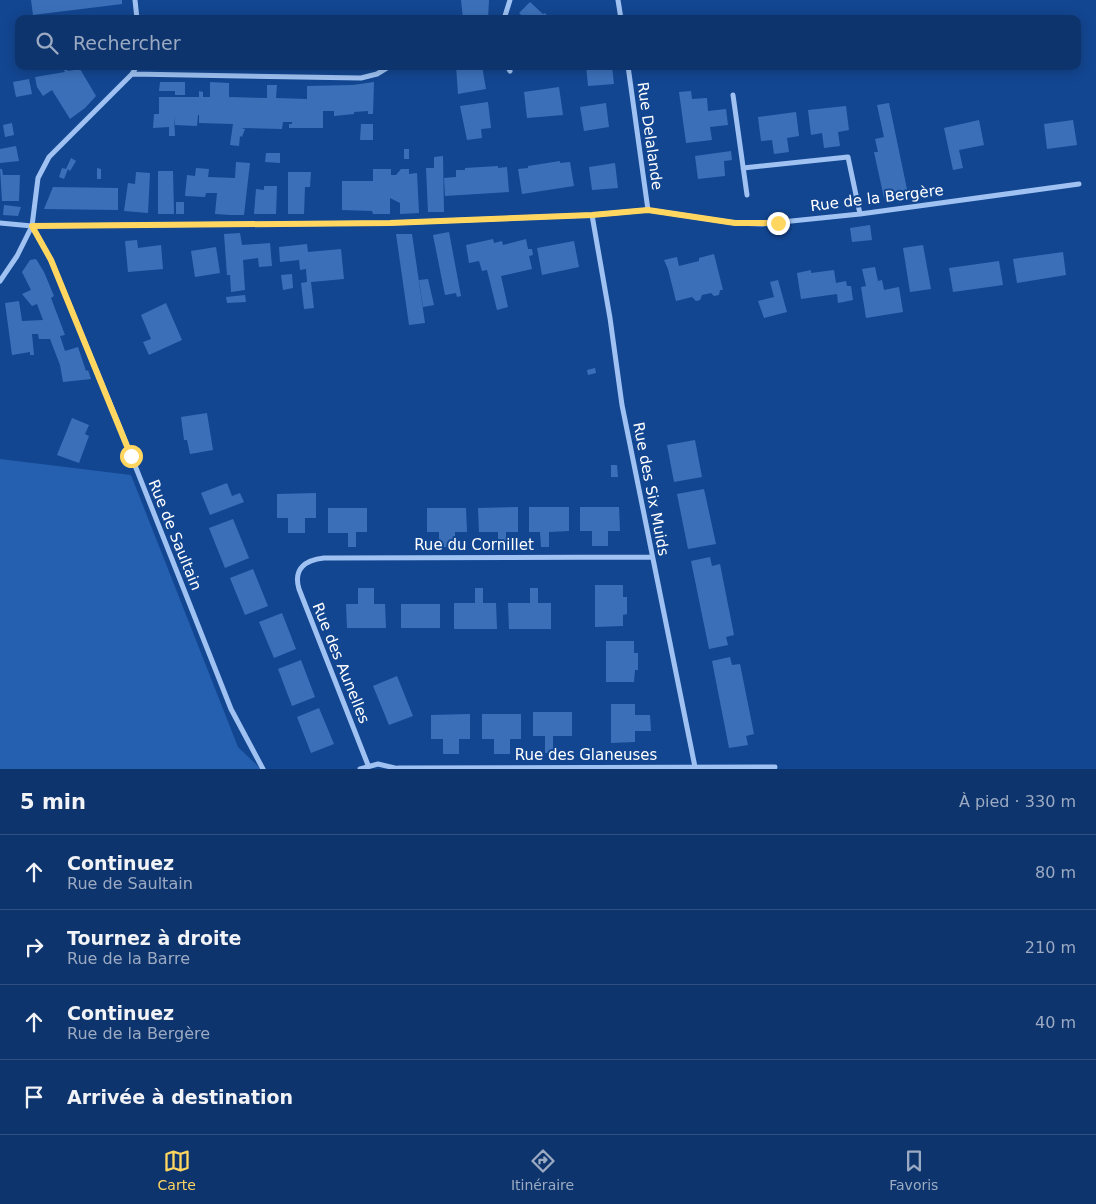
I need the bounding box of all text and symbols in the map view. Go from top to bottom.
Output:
search box [15,15,1081,70]
icon: search [33,29,61,57]
text: Rechercher [73,32,181,54]
street label: Rue Delalande [634,81,666,191]
street label: Rue de la Bergère [809,181,945,215]
route end [767,212,790,235]
street label: Rue des Six Muids [629,421,673,558]
route start [120,445,143,468]
street label: Rue de Saultain [145,477,205,593]
street label: Rue du Cornillet [414,536,534,554]
street label: Rue des Aunelles [309,600,373,726]
street label: Rue des Glaneuses [515,746,658,764]
text: 5 min [20,790,86,814]
text: À pied · 330 m [959,792,1076,811]
text: Continuez [67,852,174,874]
icon: ahead [20,858,48,886]
text: 80 m [1035,863,1076,882]
text: Rue de Saultain [67,874,193,893]
text: Tournez à droite [67,927,241,949]
icon: right [20,933,48,961]
text: 210 m [1025,938,1076,957]
text: Rue de la Barre [67,949,190,968]
text: Continuez [67,1002,174,1024]
icon: ahead [20,1008,48,1036]
text: 40 m [1035,1013,1076,1032]
text: Rue de la Bergère [67,1024,210,1043]
icon: arrive [20,1083,48,1111]
text: Arrivée à destination [67,1086,293,1108]
tab: Carte [158,1147,196,1193]
tab: Itinéraire [511,1147,574,1193]
tab: Favoris [889,1147,938,1193]

